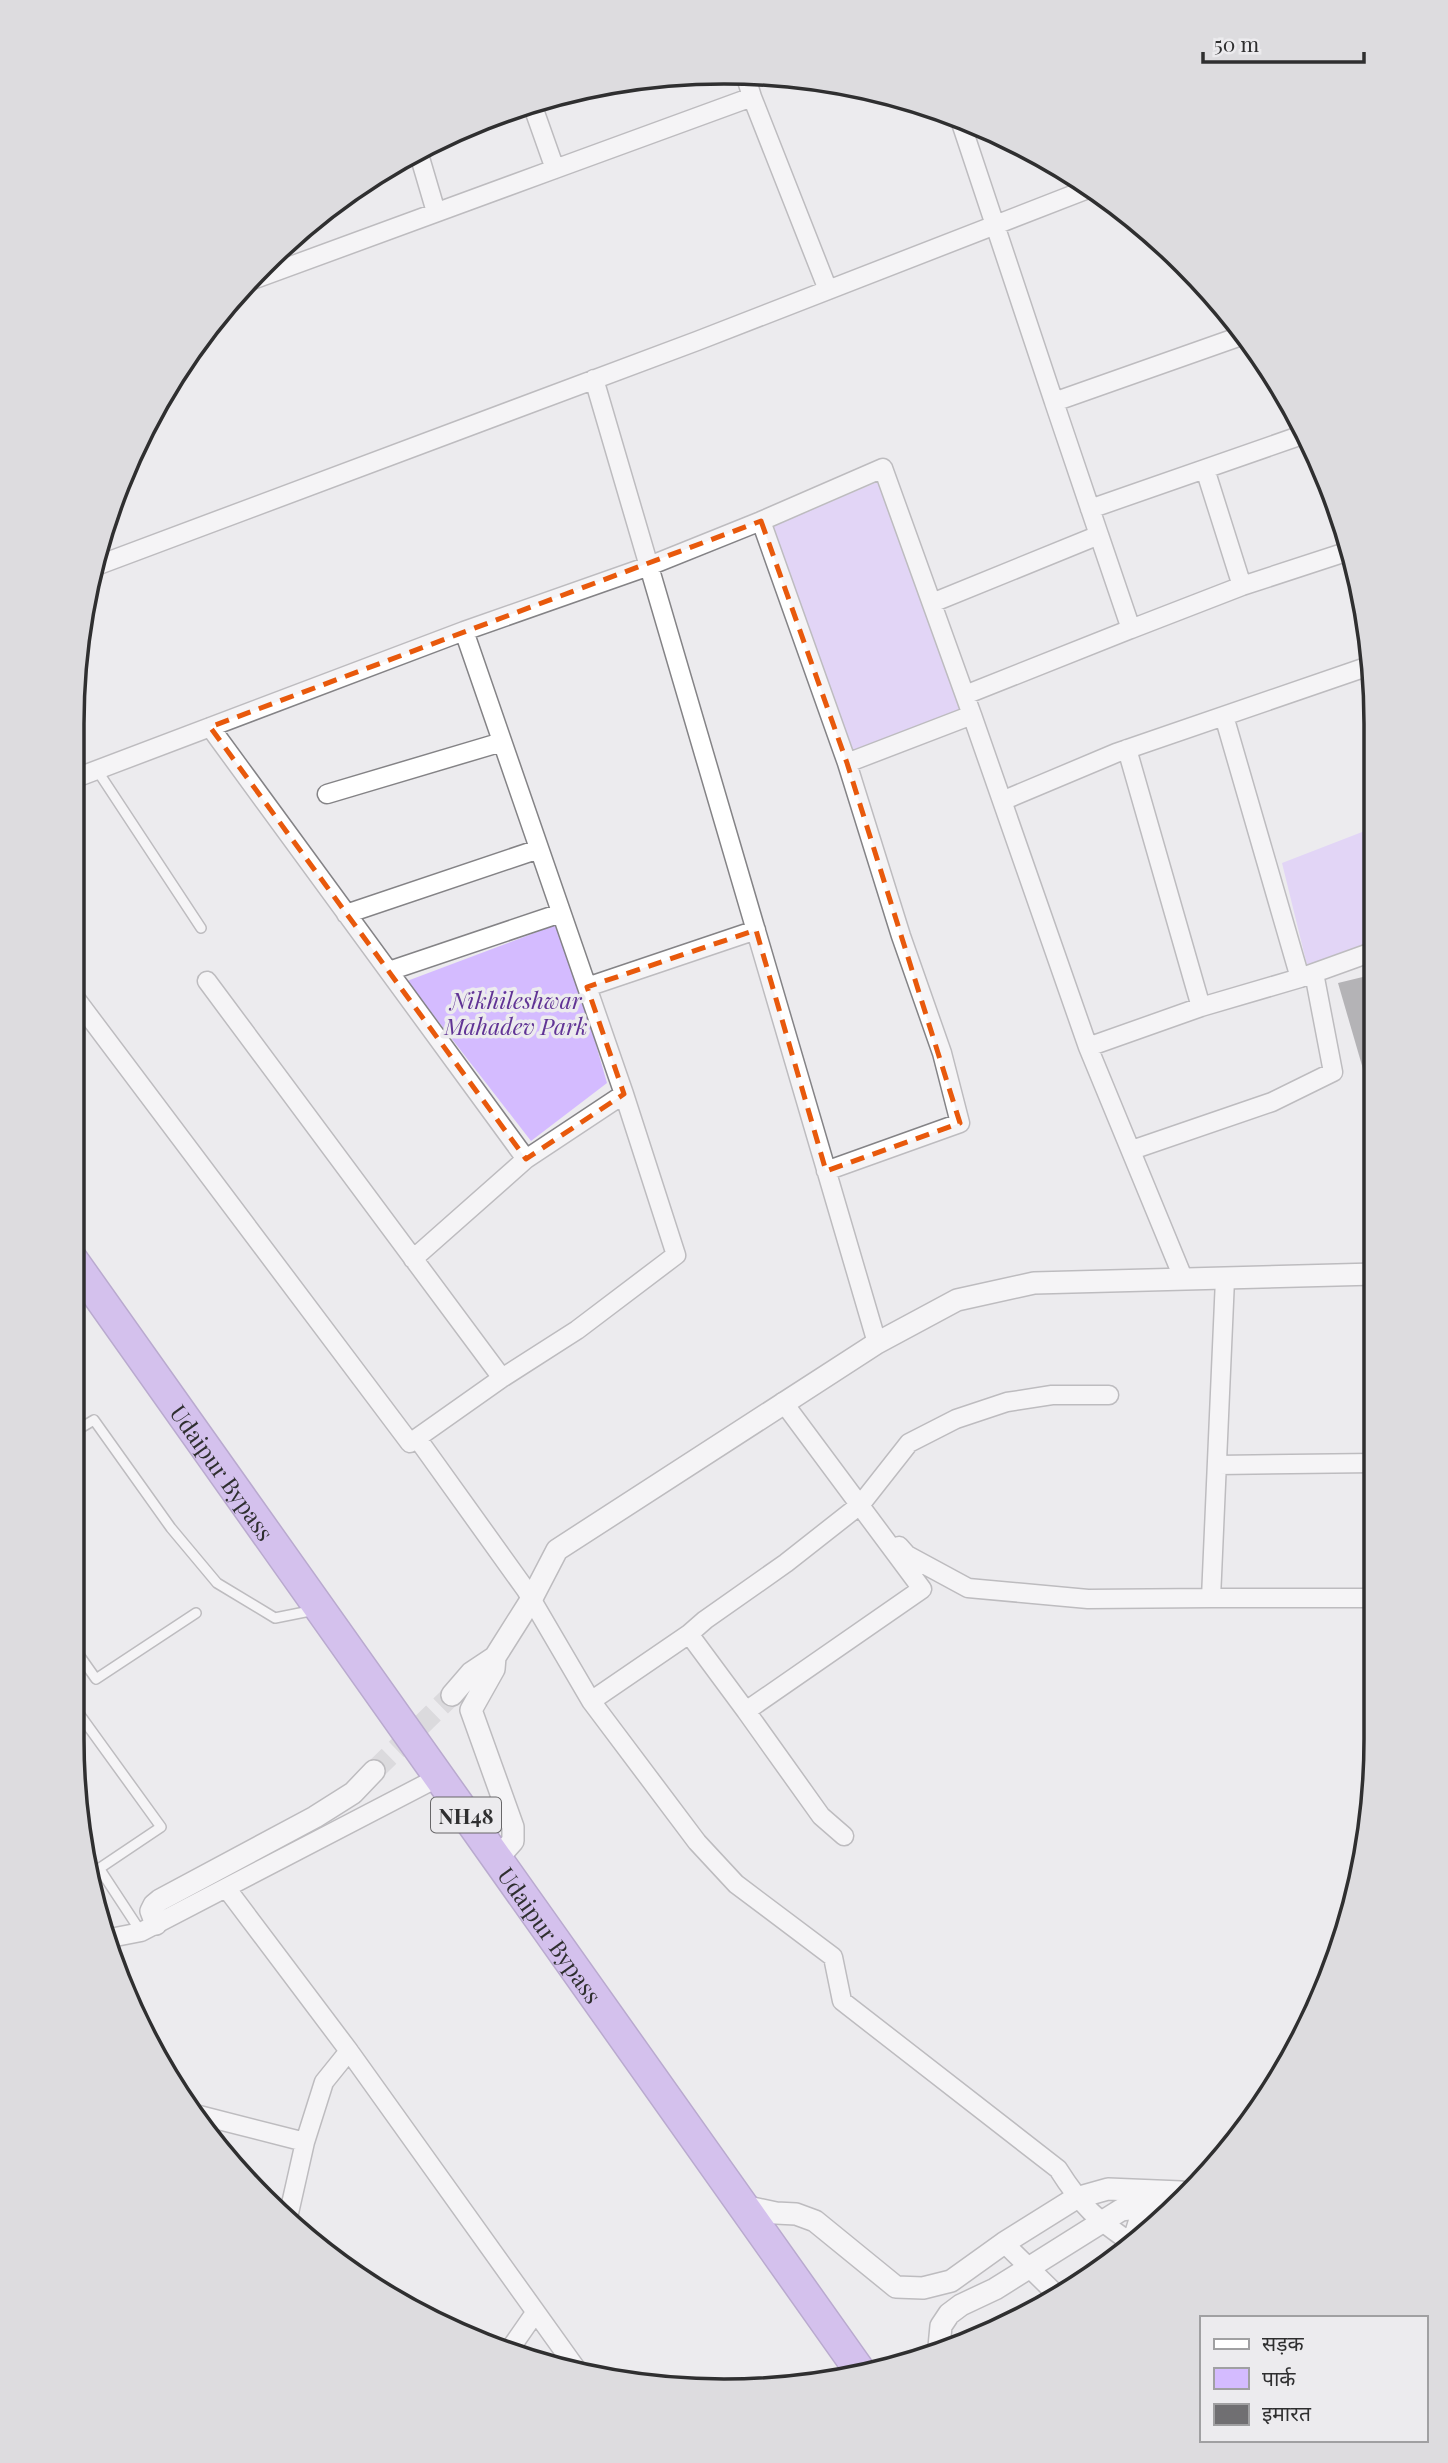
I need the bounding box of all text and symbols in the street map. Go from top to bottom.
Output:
scale bar [1203,21,1364,65]
text: 50 m [1214,29,1260,57]
park label: Nikhileshwar Mahadev Park [443,984,588,1041]
street label: Udaipur Bypass [164,1398,282,1546]
road number: NH48 [431,1798,501,1832]
street label: Udaipur Bypass [492,1860,610,2009]
legend [1200,2316,1427,2442]
text: सड़क [1262,2328,1304,2356]
text: पार्क [1262,2363,1296,2391]
text: इमारत [1262,2398,1312,2426]

